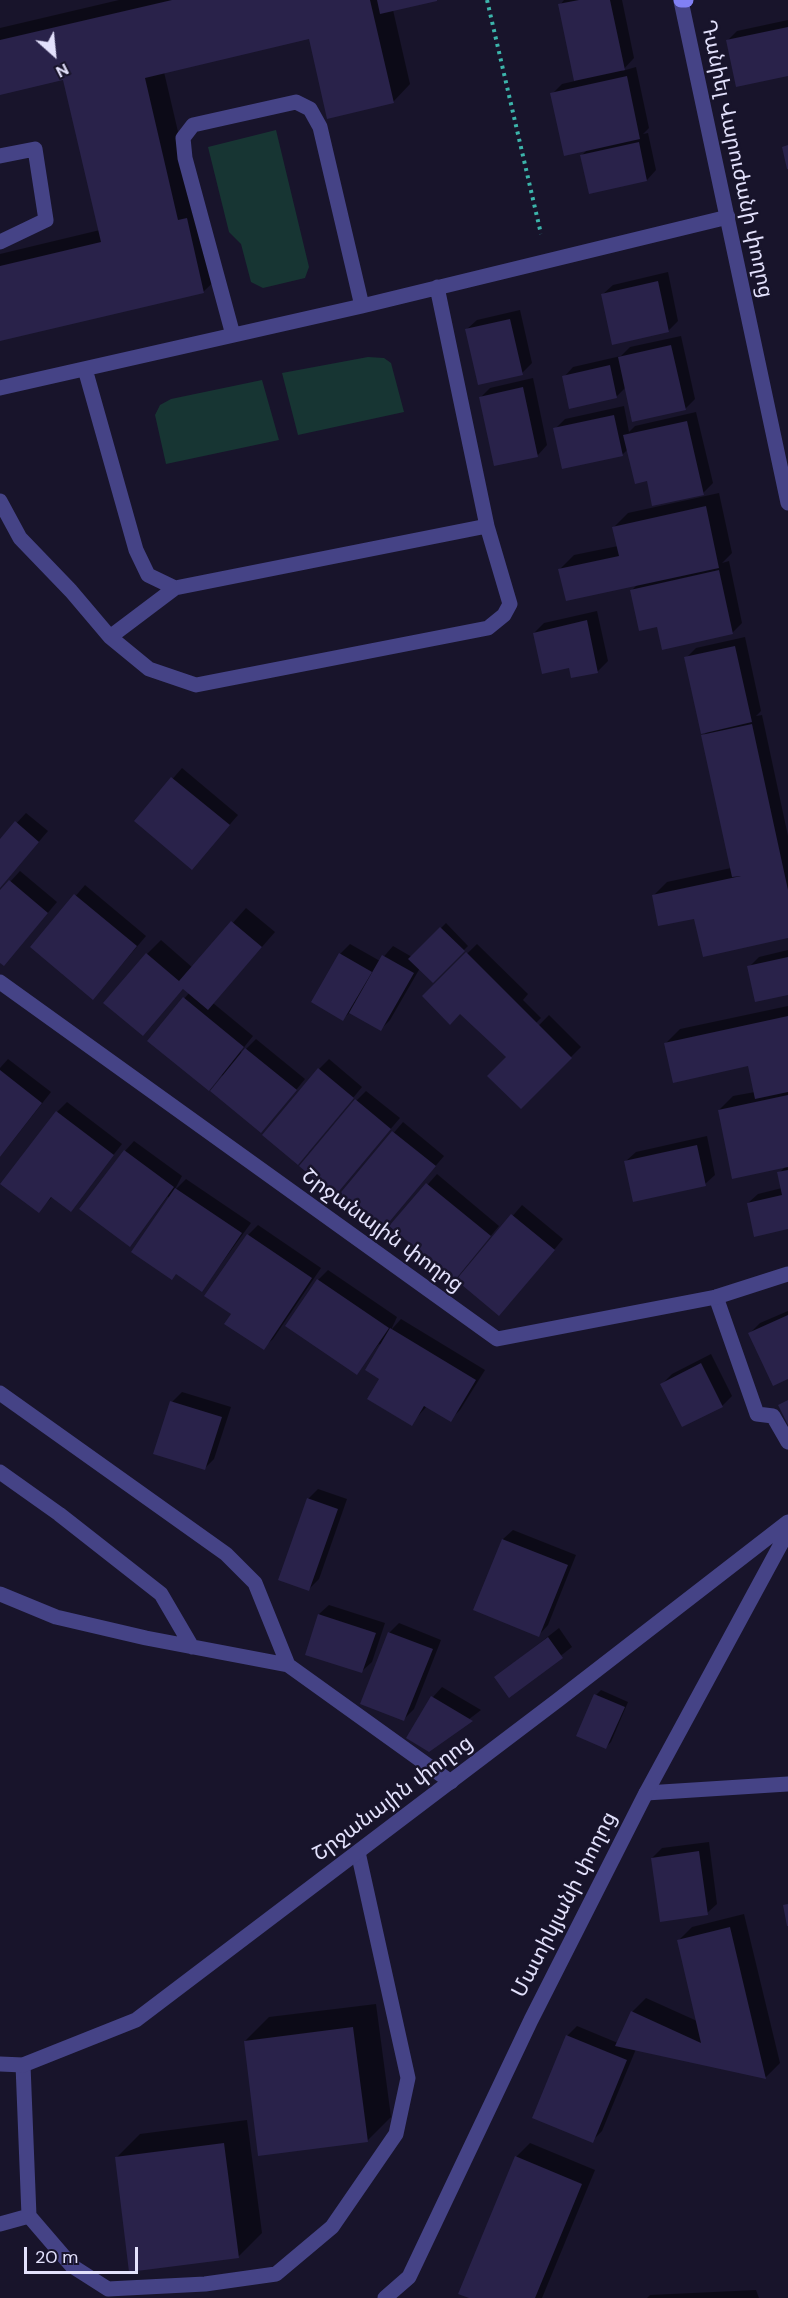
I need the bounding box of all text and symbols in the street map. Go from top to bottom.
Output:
street label: Դանիել Վարուժանի փողոց [694,18,778,300]
north arrow [24,24,84,84]
text: N [52,58,72,82]
street label: Շրջանային փողոց [296,1164,468,1298]
street label: Շրջանային փողոց [308,1731,478,1867]
street label: Մատիկյանի փողոց [507,1808,623,2002]
scale bar [27,2235,141,2273]
text: 20 m [35,2245,78,2269]

